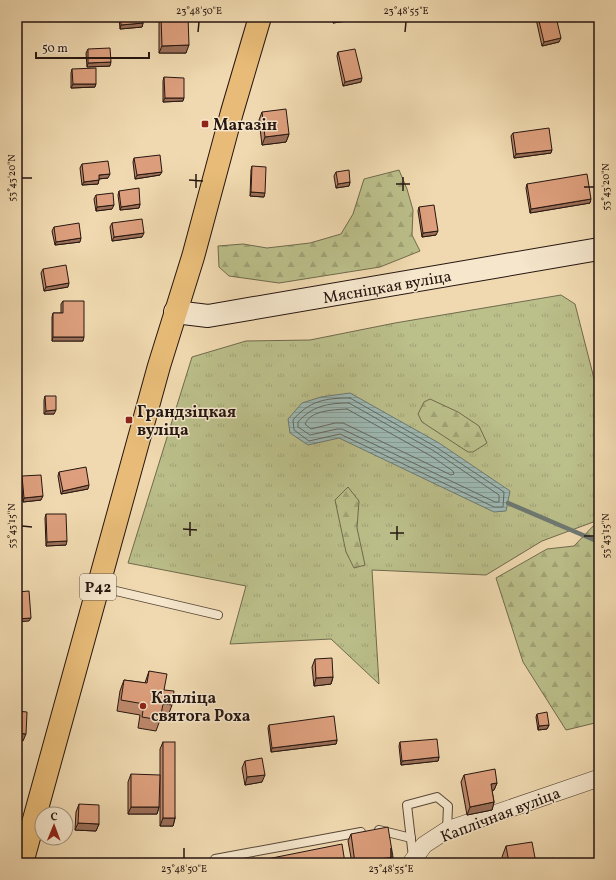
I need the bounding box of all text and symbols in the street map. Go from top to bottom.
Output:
text: 23°48'50"E [176,4,222,18]
text: 23°48'55"E [383,4,429,18]
scale bar [36,34,149,60]
text: 50 m [42,41,68,57]
place label: Магазін [213,115,277,137]
marker: Магазін [200,119,210,129]
text: 53°43'20"N [5,154,19,202]
text: 53°43'20"N [599,163,613,211]
street label: Мясніцкая вуліца [321,266,453,310]
place label: Грандзіцкая вуліца [137,402,236,442]
marker: Грандзіцкая вуліца [124,415,134,425]
text: 53°43'15"N [5,503,19,549]
text: 53°43'15"N [599,513,613,559]
road number: Р42 [80,574,116,600]
place label: Капліца святога Роха [151,688,251,728]
marker: Капліца святога Роха [138,701,148,711]
street label: Каплічная вуліца [438,783,564,849]
north arrow [34,806,74,846]
text: С [50,810,58,825]
text: 23°48'50"E [161,862,207,876]
text: 23°48'55"E [368,862,414,876]

